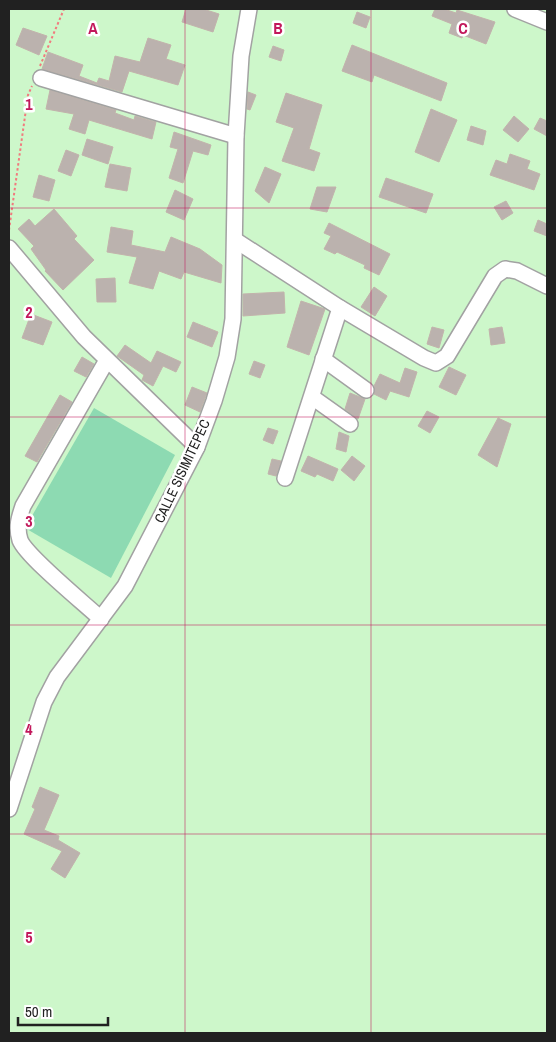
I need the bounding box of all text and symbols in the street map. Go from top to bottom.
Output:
text: A [88,17,98,39]
text: B [273,17,283,39]
text: C [458,17,468,39]
text: 1 [25,93,33,115]
text: 2 [25,301,33,323]
street label: CALLE SISIMITEPEC [150,416,214,526]
text: 3 [25,510,33,532]
text: 4 [25,718,33,740]
text: 5 [25,926,33,948]
scale bar [18,994,108,1026]
text: 50 m [25,1001,52,1022]

